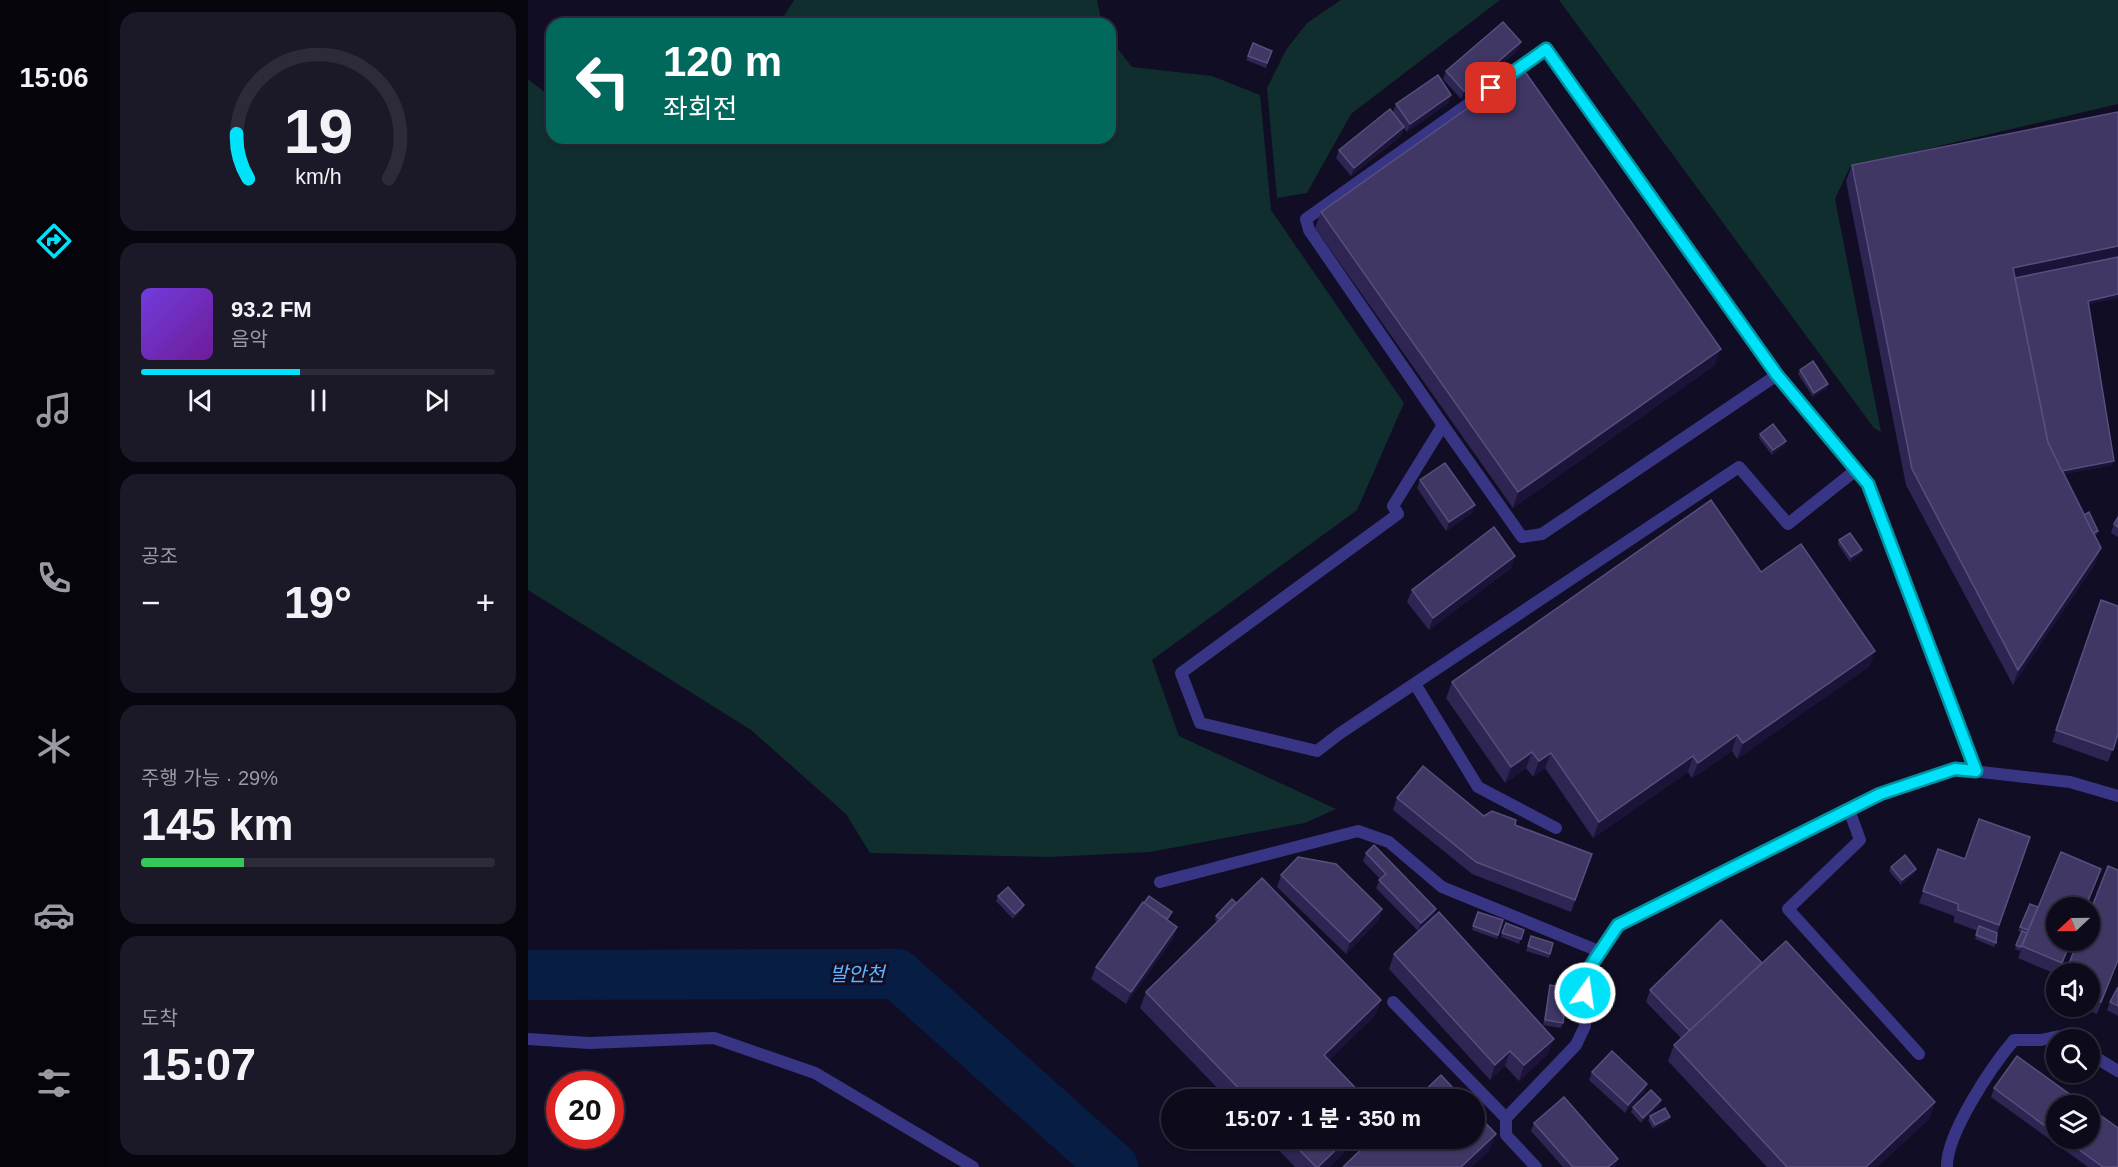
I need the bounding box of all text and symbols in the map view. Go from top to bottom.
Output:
text: 120 m [663,38,782,85]
icon: left [564,42,642,120]
pin [1465,62,1516,113]
text: 15:06 [19,63,89,93]
icon: arrive [1474,71,1507,104]
text: 좌회전 [663,94,738,124]
text: 19 [283,97,353,166]
text: km/h [295,165,341,189]
icon: directions [33,220,75,262]
text: 93.2 FM [231,297,312,322]
text: 음악 [231,328,268,350]
icon: previous [184,384,217,417]
icon: pause [302,384,335,417]
icon: next [420,384,453,417]
icon: music [33,389,75,431]
text: 공조 [141,545,178,567]
icon: phone [33,557,75,599]
text: 19° [284,577,352,628]
text: − [141,584,160,621]
text: + [476,584,495,621]
icon: climate [33,725,75,767]
text: 주행 가능 · 29% [141,767,278,789]
text: 145 km [141,799,294,850]
icon: car [33,894,75,936]
north arrow [2046,897,2100,951]
map controls [2046,897,2100,1149]
position arrow [1553,961,1617,1025]
water label: 발안천 [829,963,887,985]
button: sound [2046,963,2100,1017]
text: 도착 [141,1007,178,1029]
button: search [2046,1029,2100,1083]
text: 15:07 [141,1039,256,1090]
icon: filters [33,1062,75,1104]
speed limit sign: 20 [546,1071,624,1149]
button: layers [2046,1095,2100,1149]
text: 15:07 · 1 분 · 350 m [1225,1106,1421,1131]

